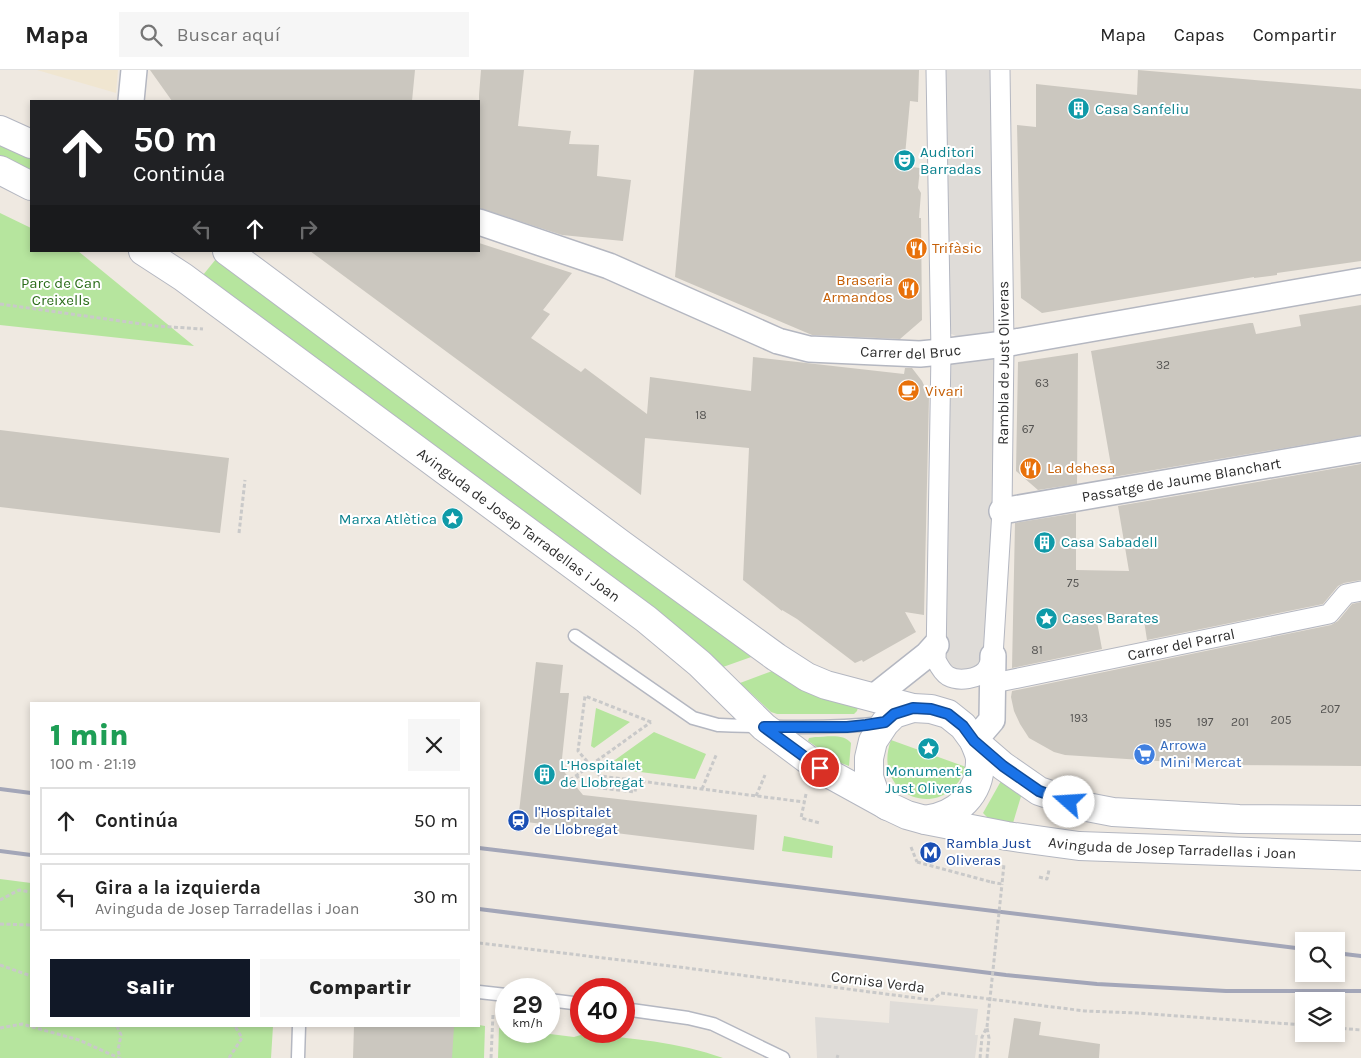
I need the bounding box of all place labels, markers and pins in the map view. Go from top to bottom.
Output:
building icon: Casa Sanfeliu [1067,97,1091,121]
place label: Casa Sanfeliu [1095,100,1189,118]
place label: Auditori Barradas [920,143,982,178]
theatre icon: Auditori Barradas [892,149,916,173]
restaurant icon: Trifàsic [904,236,928,260]
place label: Trifàsic [932,239,982,257]
place label: Braseria Armandos [823,271,893,306]
restaurant icon: Braseria Armandos [897,277,921,301]
cafe icon: Vivari [897,379,921,403]
place label: Vivari [925,382,964,400]
restaurant icon: La dehesa [1019,456,1043,480]
place label: La dehesa [1047,459,1115,477]
place icon: Marxa Atlètica [441,507,465,531]
place label: Marxa Atlètica [339,510,437,528]
building icon: Casa Sabadell [1033,530,1057,554]
place label: Casa Sabadell [1061,533,1158,551]
place icon: Cases Barates [1034,606,1058,630]
place label: Cases Barates [1062,609,1159,627]
place icon: Monument a Just Oliveras [917,736,941,760]
place label: Arrowa Mini Mercat [1160,736,1242,771]
supermarket icon: Arrowa Mini Mercat [1132,742,1156,766]
pin [799,747,841,789]
place label: L’Hospitalet de Llobregat [560,756,644,791]
building icon: L’Hospitalet de Llobregat [532,762,556,786]
place label: Monument a Just Oliveras [885,762,973,797]
place label: l'Hospitalet de Llobregat [534,803,618,838]
station icon: l'Hospitalet de Llobregat [506,809,530,833]
place label: Rambla Just Oliveras [946,834,1031,869]
metro station icon: Rambla Just Oliveras [918,840,942,864]

